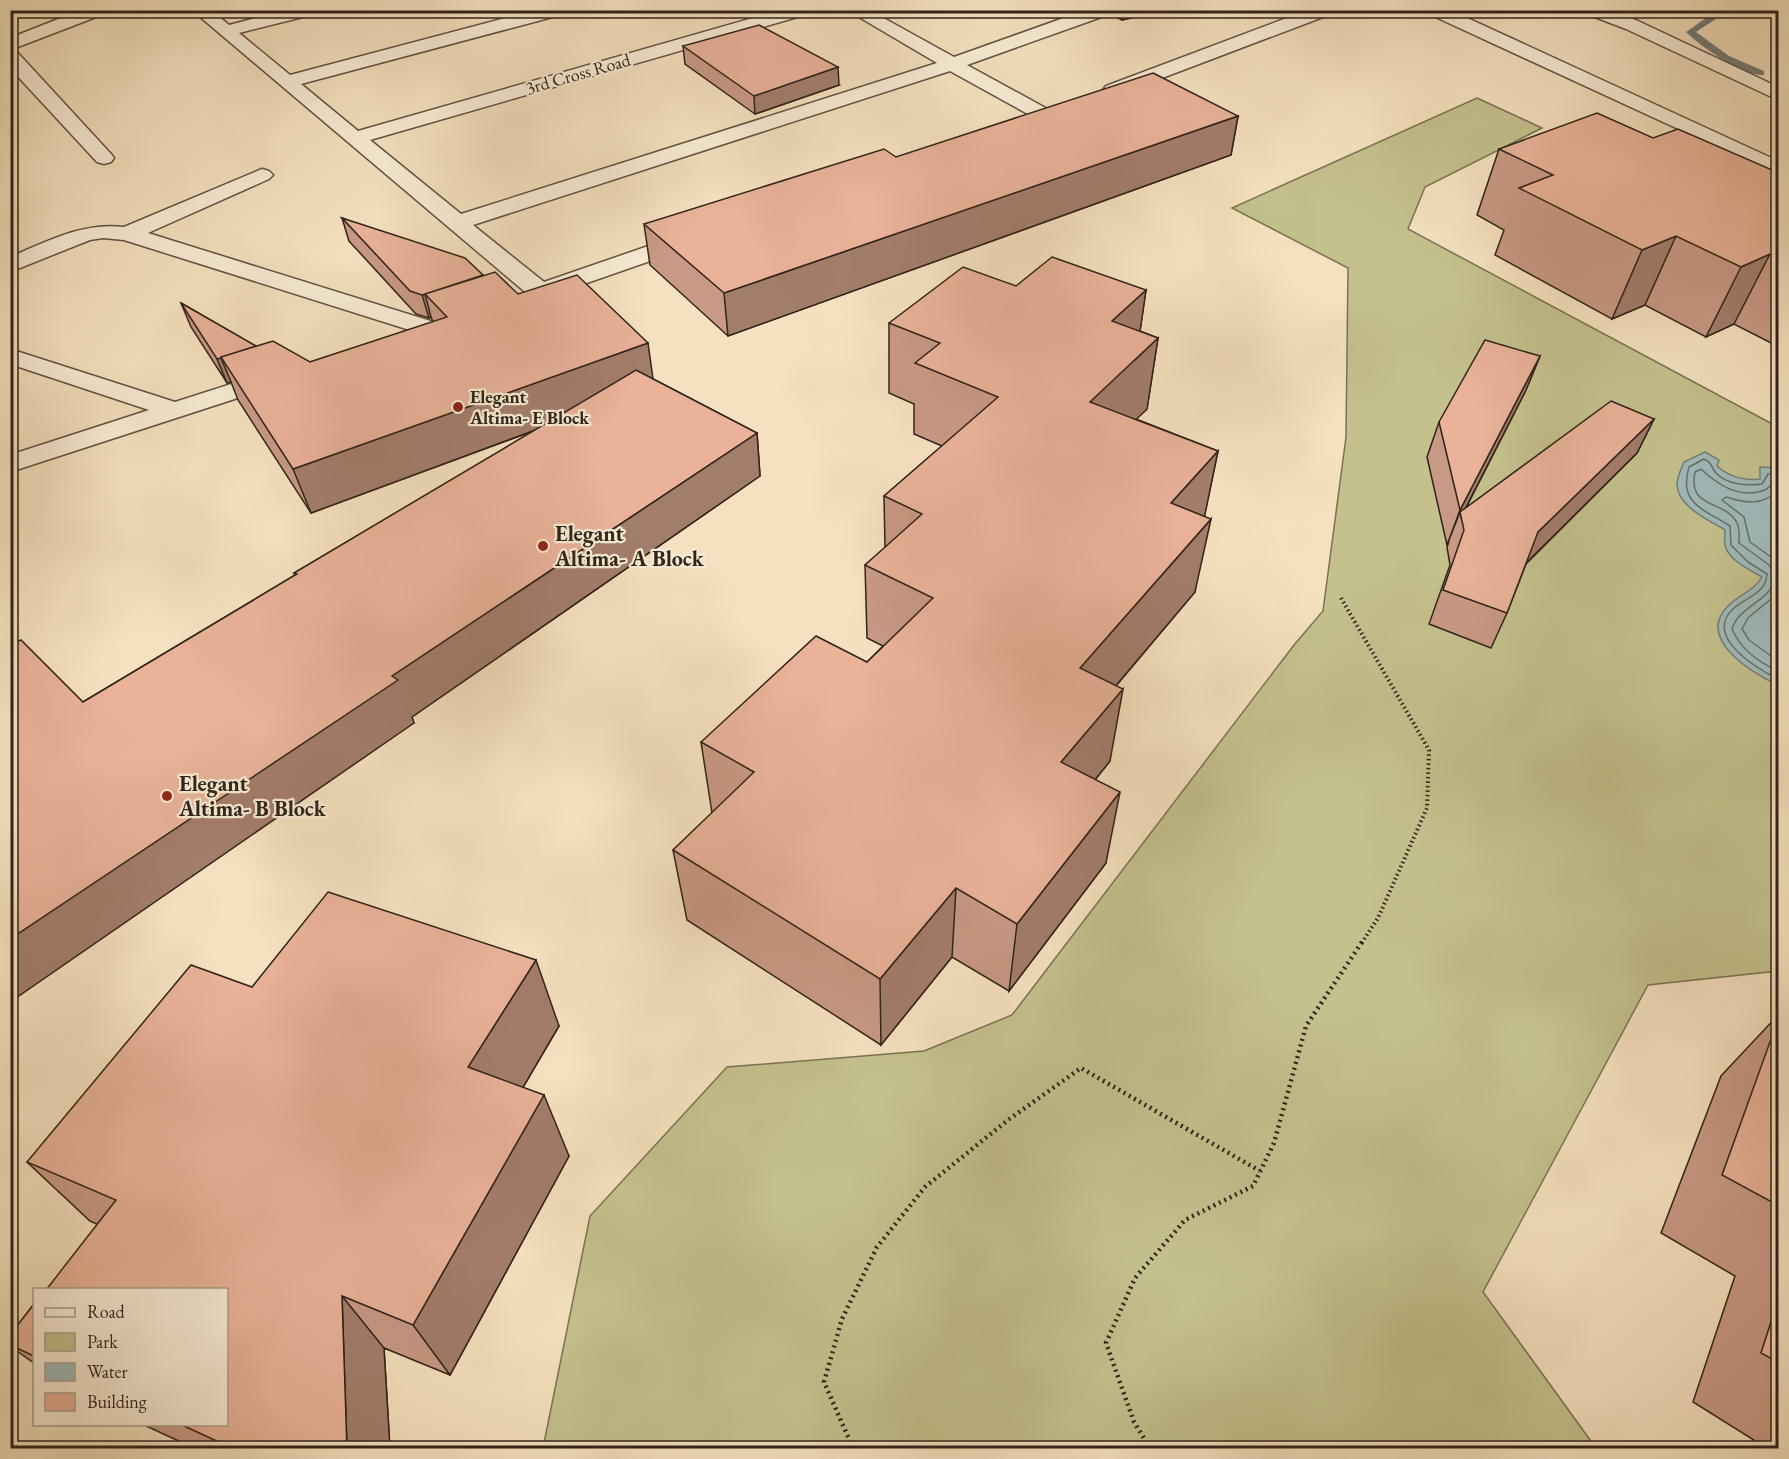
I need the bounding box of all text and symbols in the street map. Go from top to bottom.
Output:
street label: 3rd Cross Road [523,47,634,99]
place label: Elegant Altima- E Block [469,385,590,429]
marker: Elegant Altima- E Block [451,400,465,414]
place label: Elegant Altima- A Block [554,519,705,573]
marker: Elegant Altima- A Block [536,539,550,553]
place label: Elegant Altima- B Block [178,769,327,823]
marker: Elegant Altima- B Block [160,789,174,803]
legend [33,1288,228,1426]
text: Road [87,1300,126,1323]
text: Park [87,1330,118,1353]
text: Water [87,1360,128,1383]
text: Building [87,1390,147,1413]

